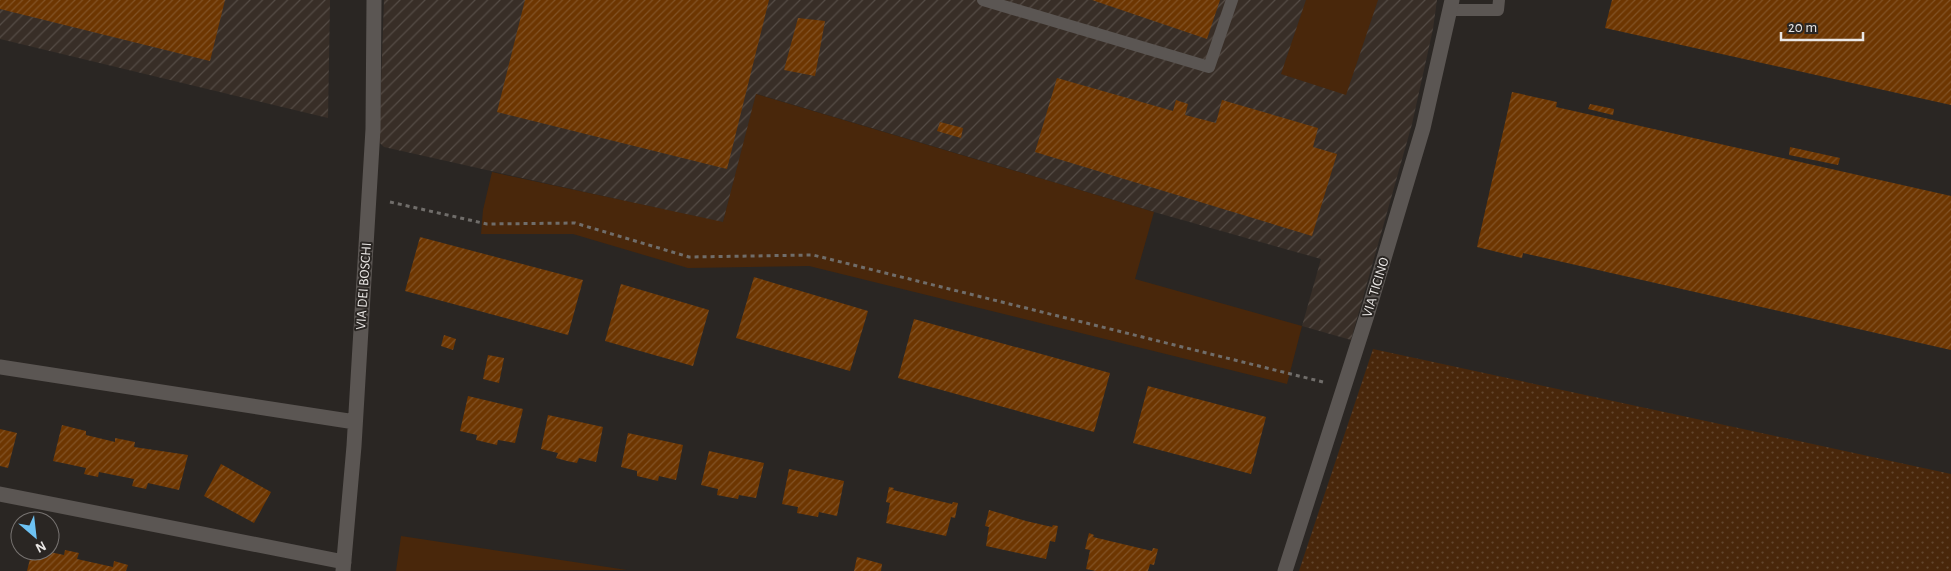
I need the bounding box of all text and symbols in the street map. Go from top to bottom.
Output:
scale bar [1781,10,1864,42]
text: 20 m [1788,20,1817,35]
street label: VIA DEI BOSCHI [354,242,374,330]
street label: VIA TICINO [1360,256,1392,319]
north arrow [10,511,60,561]
text: N [33,538,48,555]

